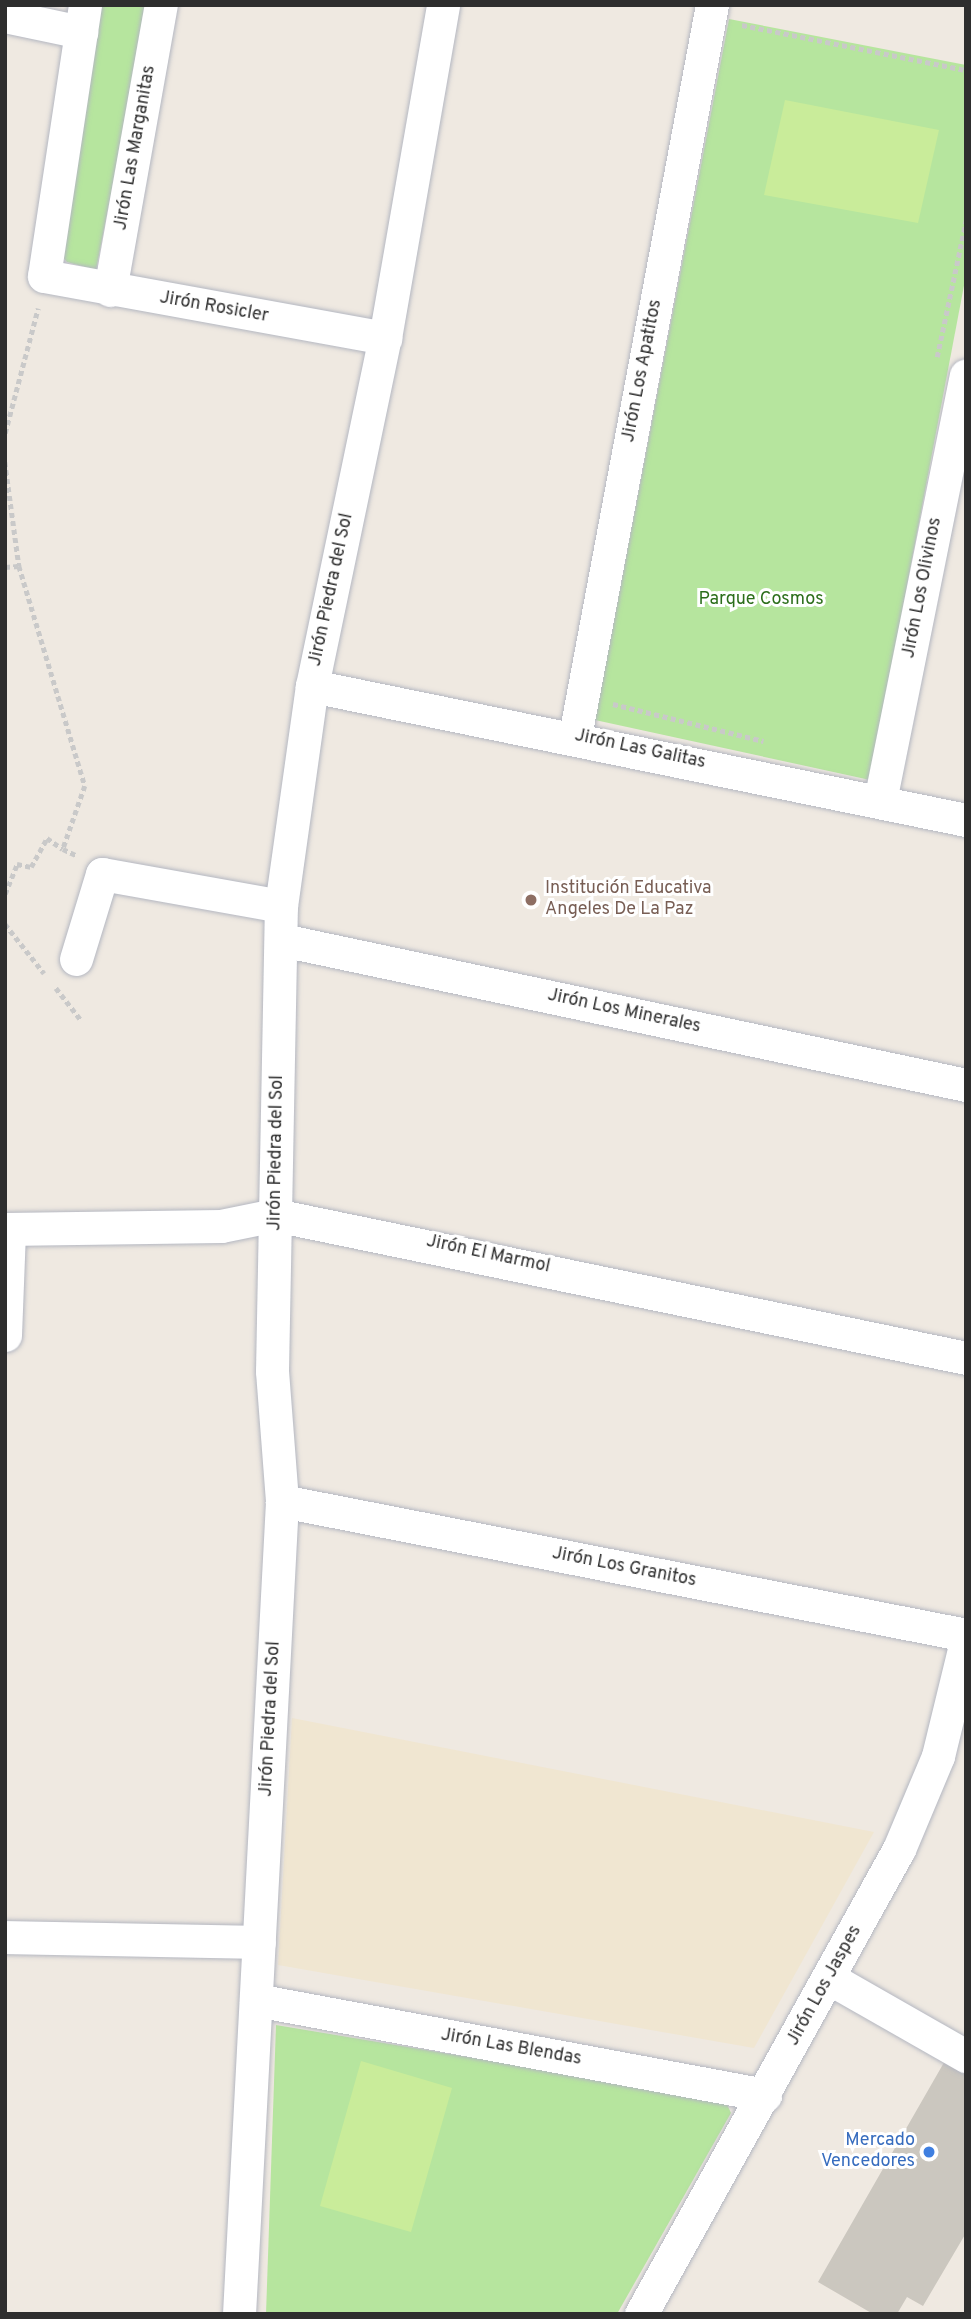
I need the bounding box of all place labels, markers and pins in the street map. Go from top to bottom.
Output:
place label: Institución Educativa Angeles De La Paz [545,879,712,922]
marker: Institución Educativa Angeles De La Paz [523,892,539,908]
place label: Mercado Vencedores [821,2131,915,2174]
marker: Mercado Vencedores [921,2144,937,2160]

